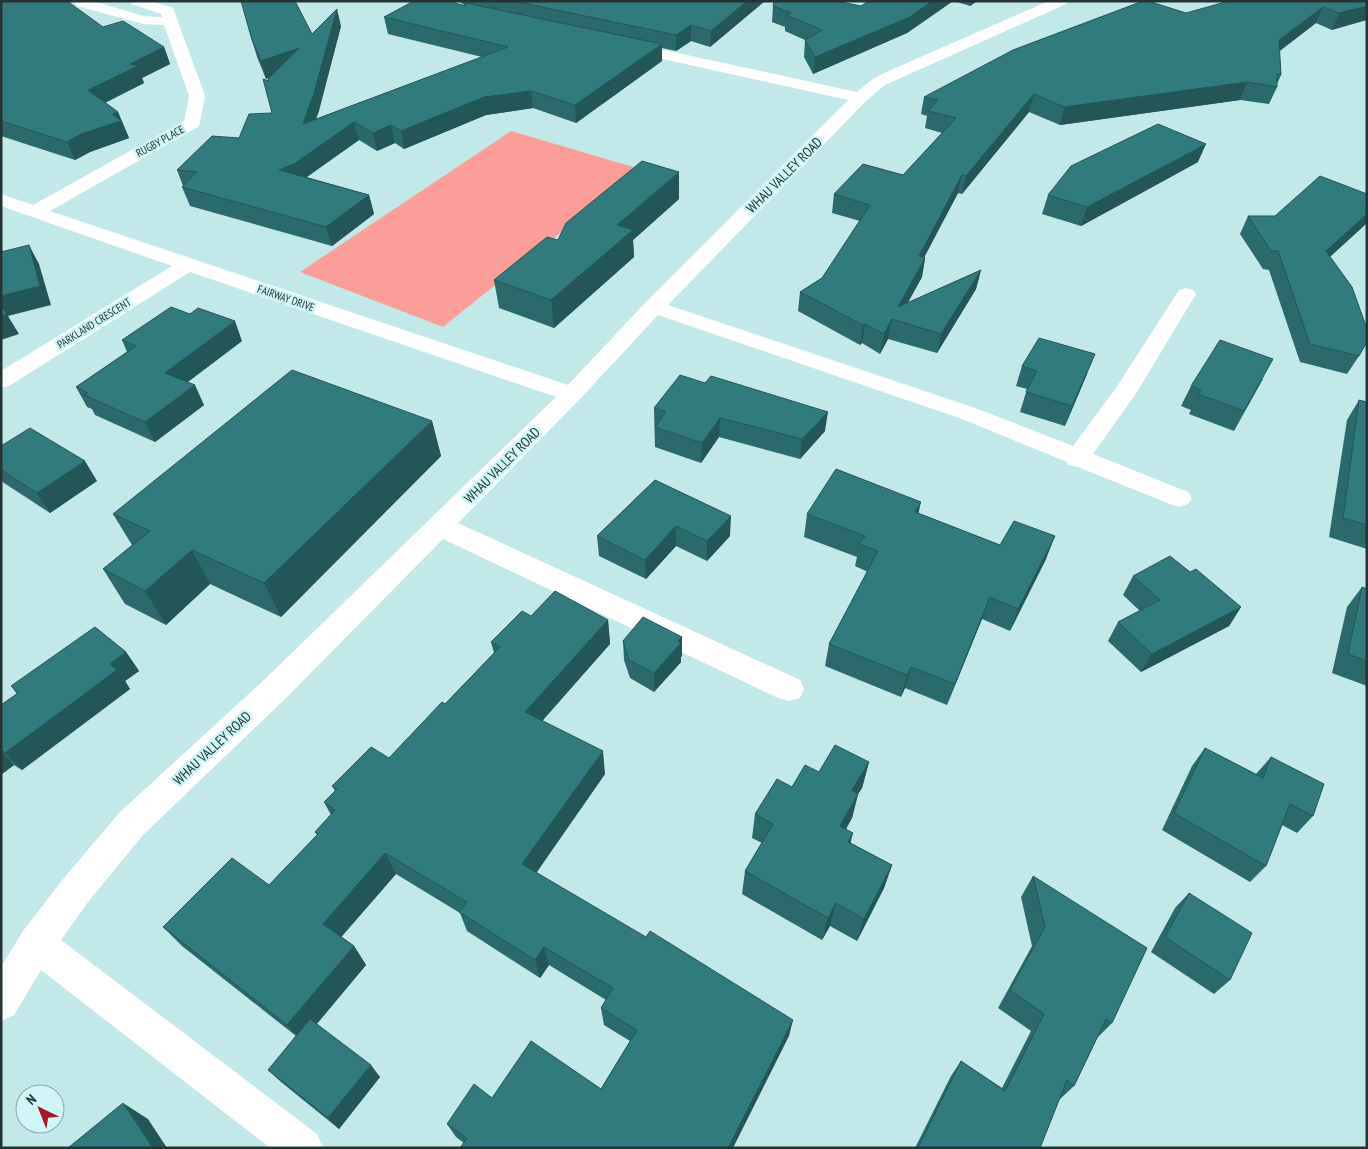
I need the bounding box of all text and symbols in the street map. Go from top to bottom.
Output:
street label: RUGBY PLACE [133,122,187,160]
street label: WHAU VALLEY ROAD [742,133,826,217]
street label: FAIRWAY DRIVE [256,282,317,314]
street label: PARKLAND CRESCENT [54,295,134,351]
street label: WHAU VALLEY ROAD [460,423,544,507]
street label: WHAU VALLEY ROAD [169,707,255,789]
north arrow [15,1084,65,1134]
text: N [22,1090,40,1109]

